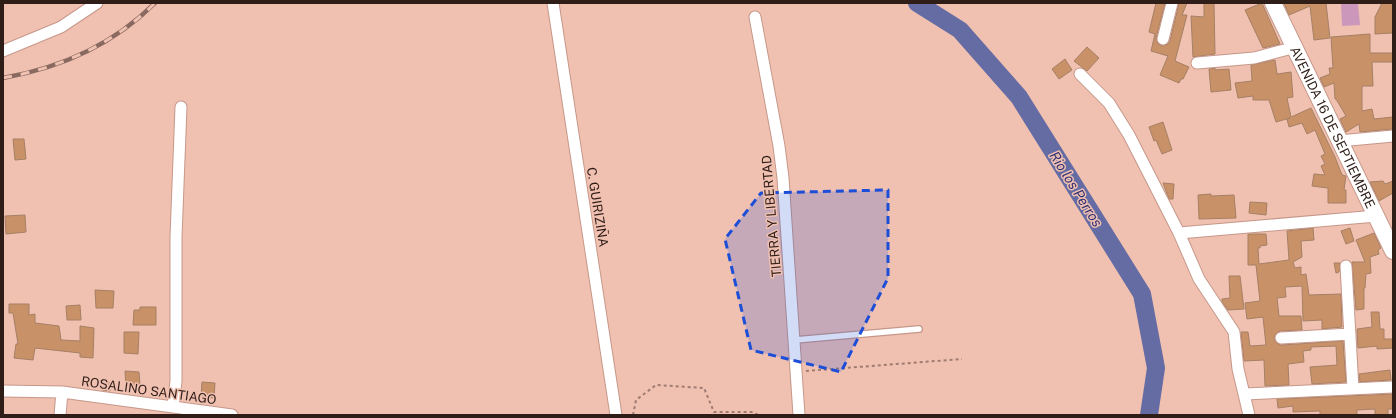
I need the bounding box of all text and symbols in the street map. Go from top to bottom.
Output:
street label: AVENIDA 16 DE SEPTIEMBRE [1287,44,1378,211]
water label: Rio los Perros [1046,148,1106,230]
street label: TIERRA Y LIBERTAD [759,154,784,277]
street label: C. GUIRIZIÑA [584,166,611,248]
street label: ROSALINO SANTIAGO [80,374,217,407]

